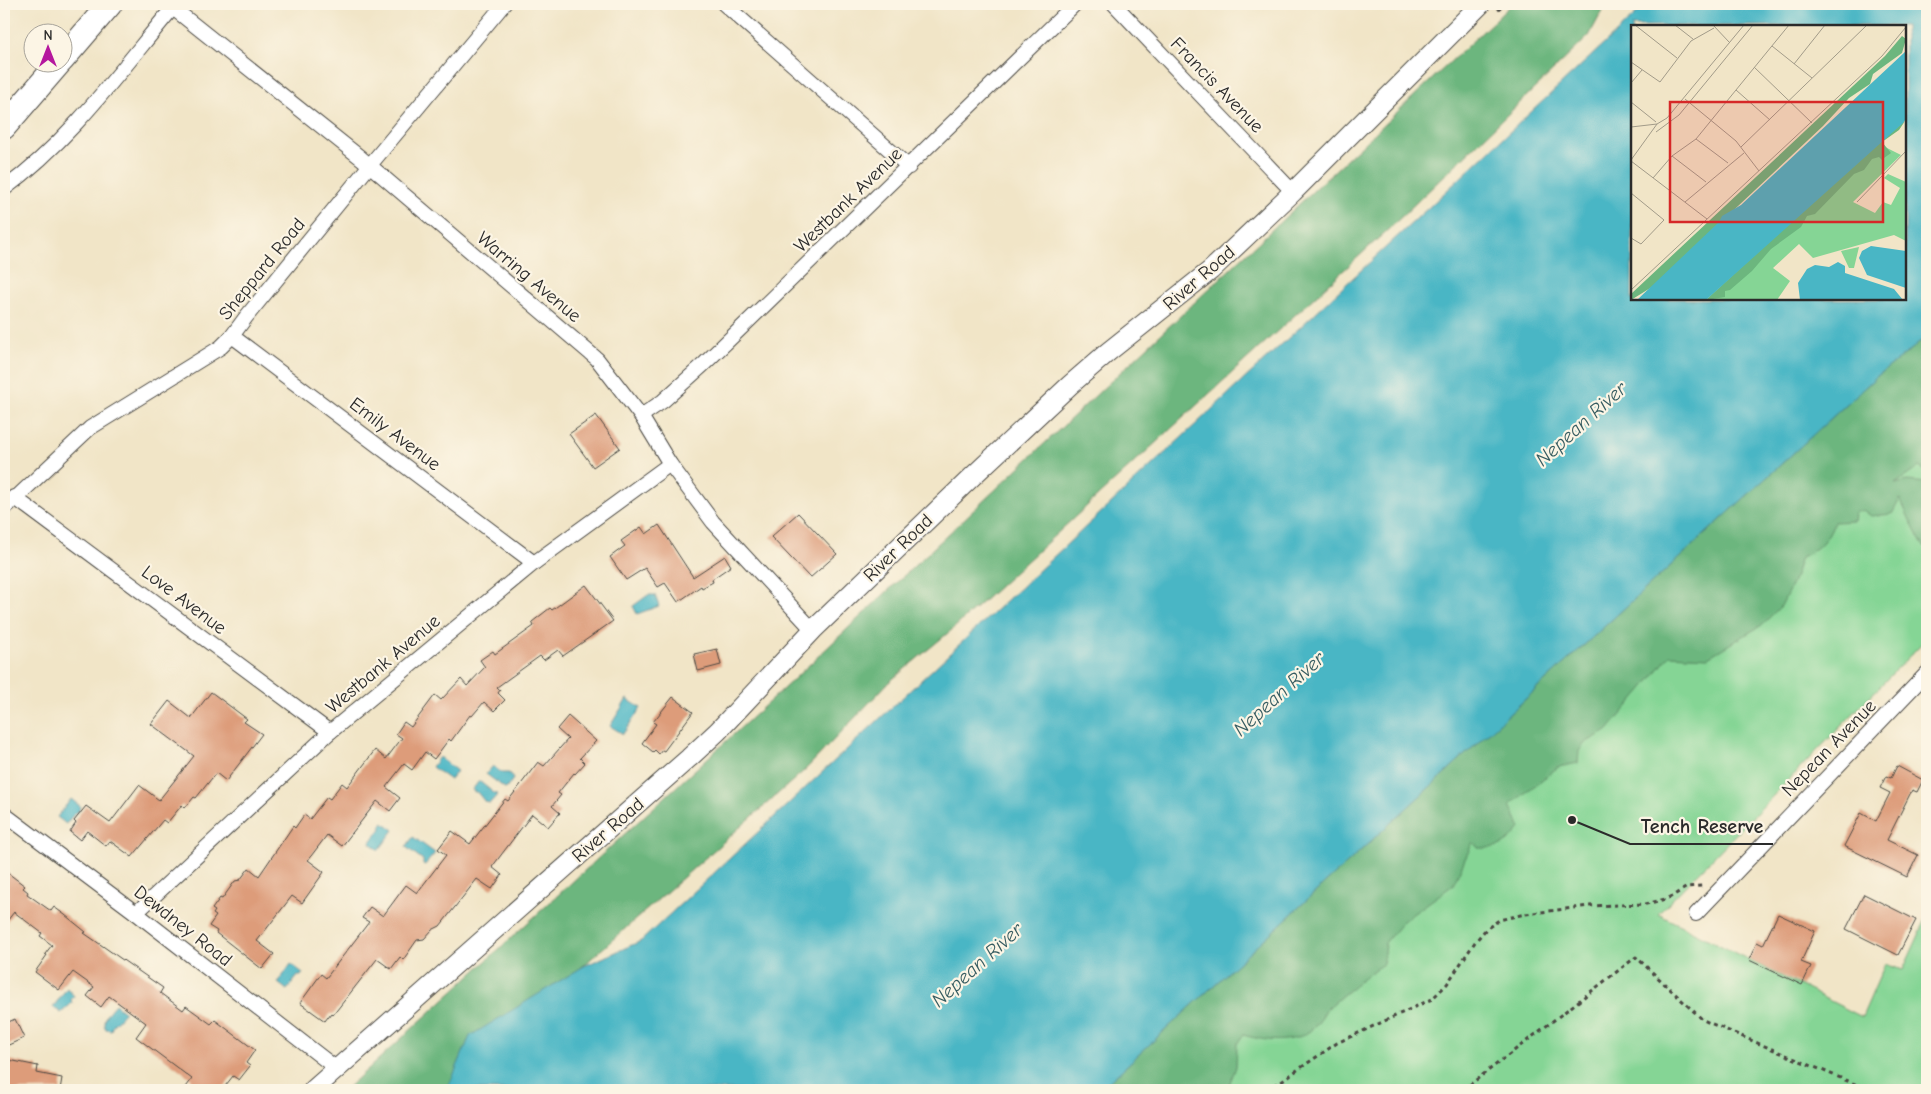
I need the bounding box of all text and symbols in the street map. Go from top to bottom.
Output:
north arrow [22,22,72,72]
inset map [1631,25,1906,300]
text: N [43,27,53,44]
street label: Francis Avenue [1166,33,1268,137]
street label: Westbank Avenue [789,143,907,257]
street label: Sheppard Road [214,214,310,324]
street label: Warring Avenue [472,227,586,327]
street label: River Road [1159,241,1239,315]
water label: Nepean River [1531,376,1632,471]
street label: Emily Avenue [345,393,445,475]
street label: River Road [859,510,937,586]
street label: Love Avenue [137,561,231,639]
street label: Westbank Avenue [322,610,444,718]
water label: Nepean River [1229,646,1330,741]
street label: Nepean Avenue [1777,695,1881,801]
street label: River Road [568,793,648,867]
callout: Tench Reserve [1630,809,1773,844]
text: Tench Reserve [1641,815,1763,838]
street label: Dewdney Road [130,881,236,971]
water label: Nepean River [927,917,1028,1012]

